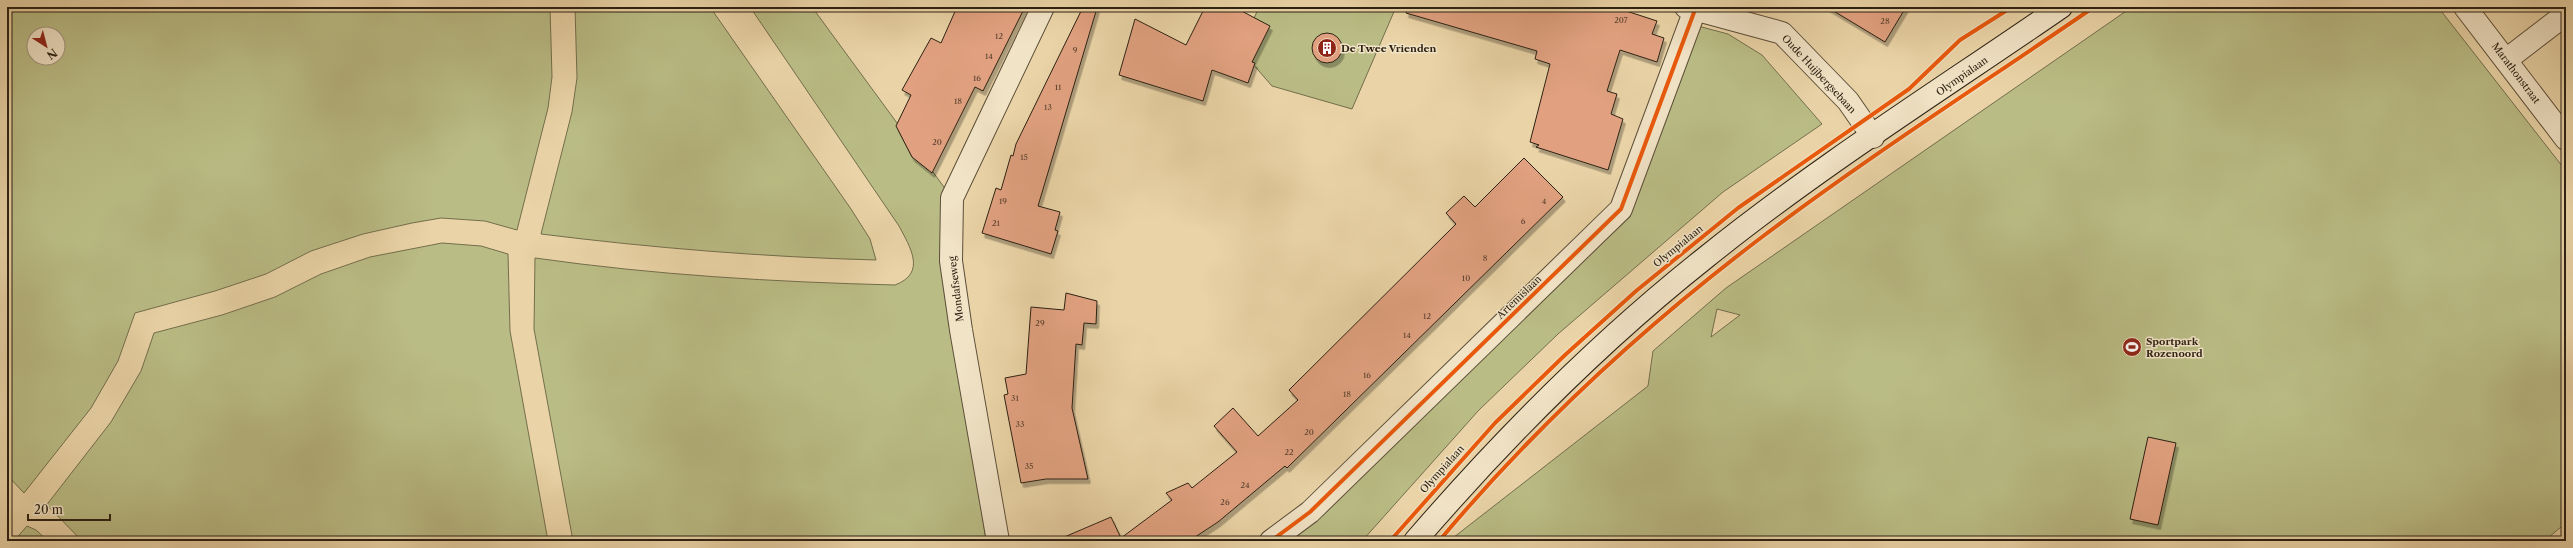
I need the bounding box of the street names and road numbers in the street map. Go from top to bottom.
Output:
street label: Oude Huijbergsebaan [1779,32,1859,117]
street label: Marathonstraat [2489,40,2543,106]
street label: Olympialaan [1934,53,1991,99]
street label: Olympialaan [1650,222,1706,270]
street label: Mondafseweg [945,255,966,322]
street label: Artemislaan [1493,272,1545,322]
street label: Olympialaan [1417,442,1467,496]

